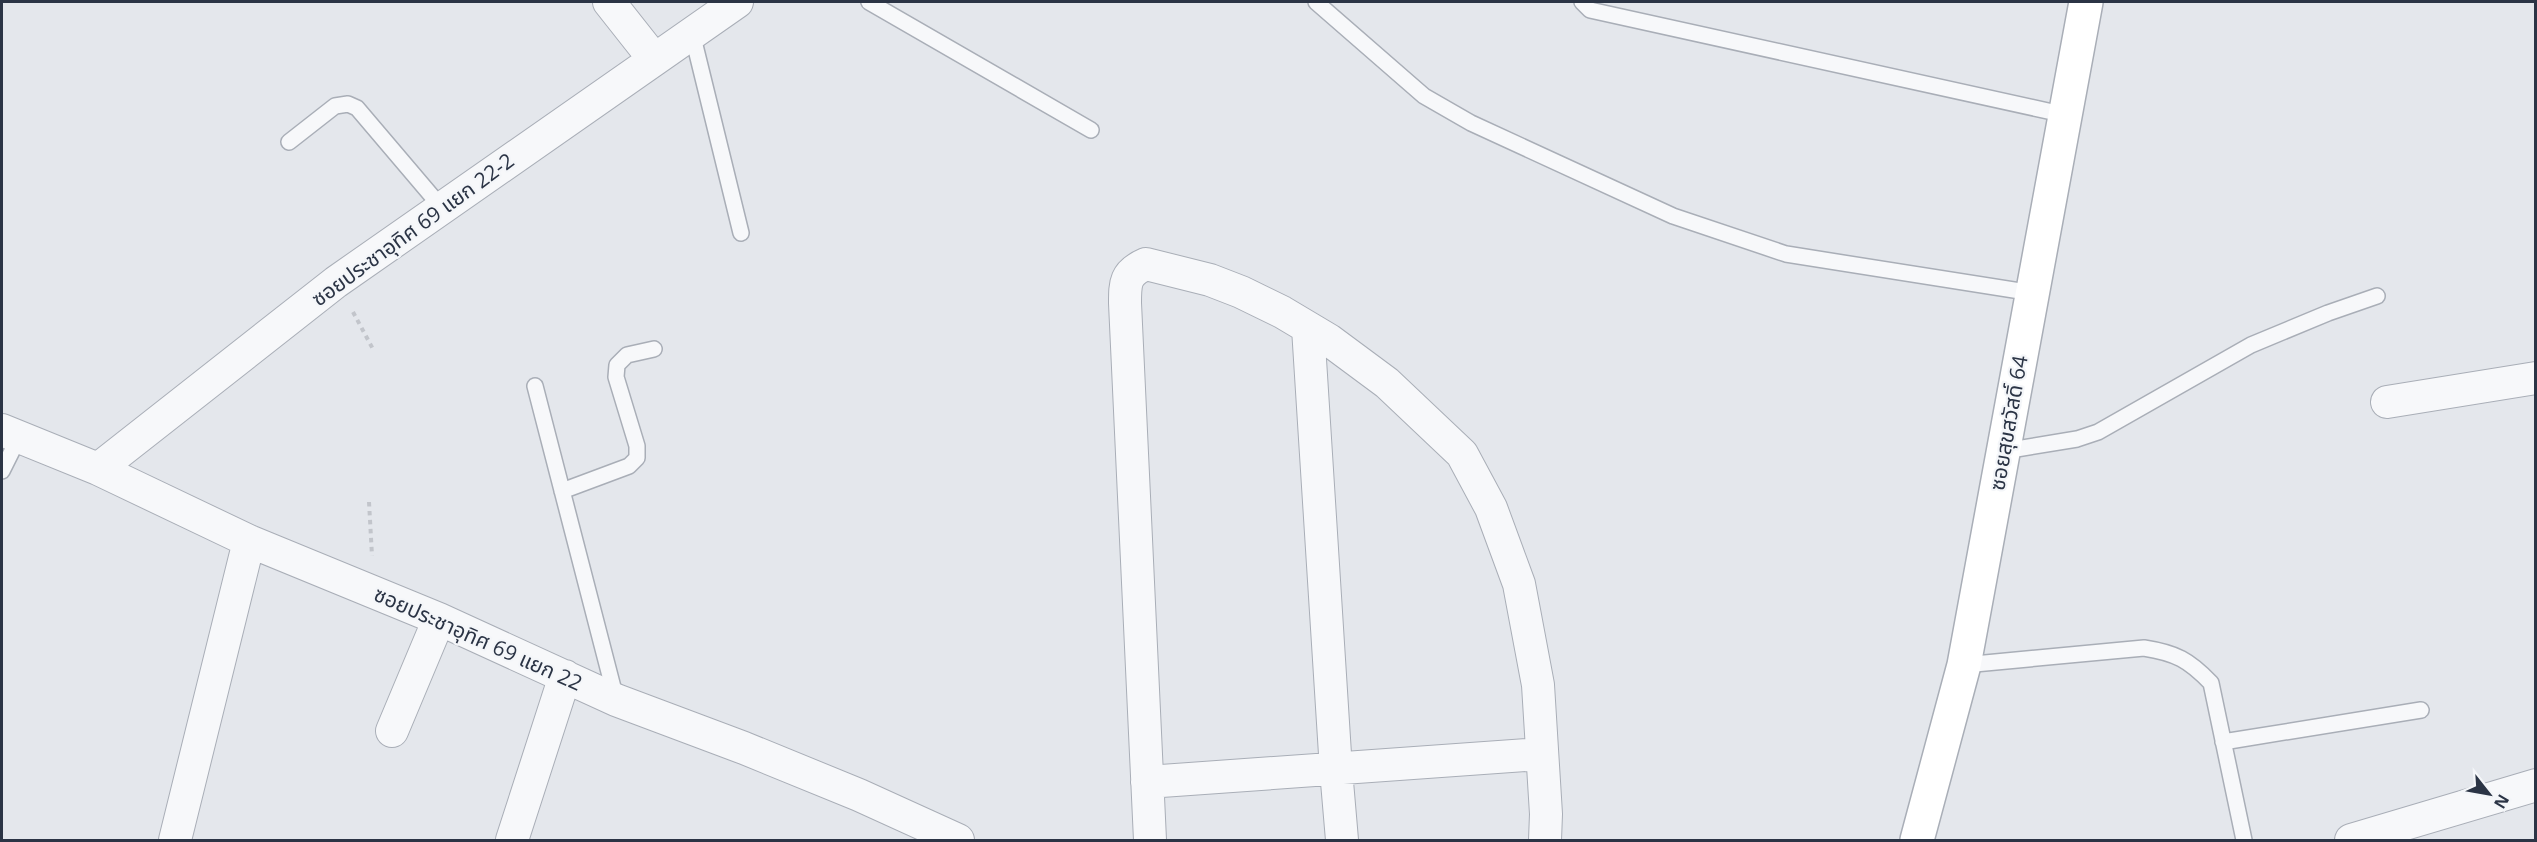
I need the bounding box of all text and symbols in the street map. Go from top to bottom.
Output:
street label: ซอยประชาอุทิศ 69 แยก 22-2 [306,146,519,312]
street label: ซอยสุขสวัสดิ์ 64 [1982,353,2034,492]
street label: ซอยประชาอุทิศ 69 แยก 22 [370,580,587,697]
north arrow [2459,764,2519,824]
text: N [2489,790,2515,813]

